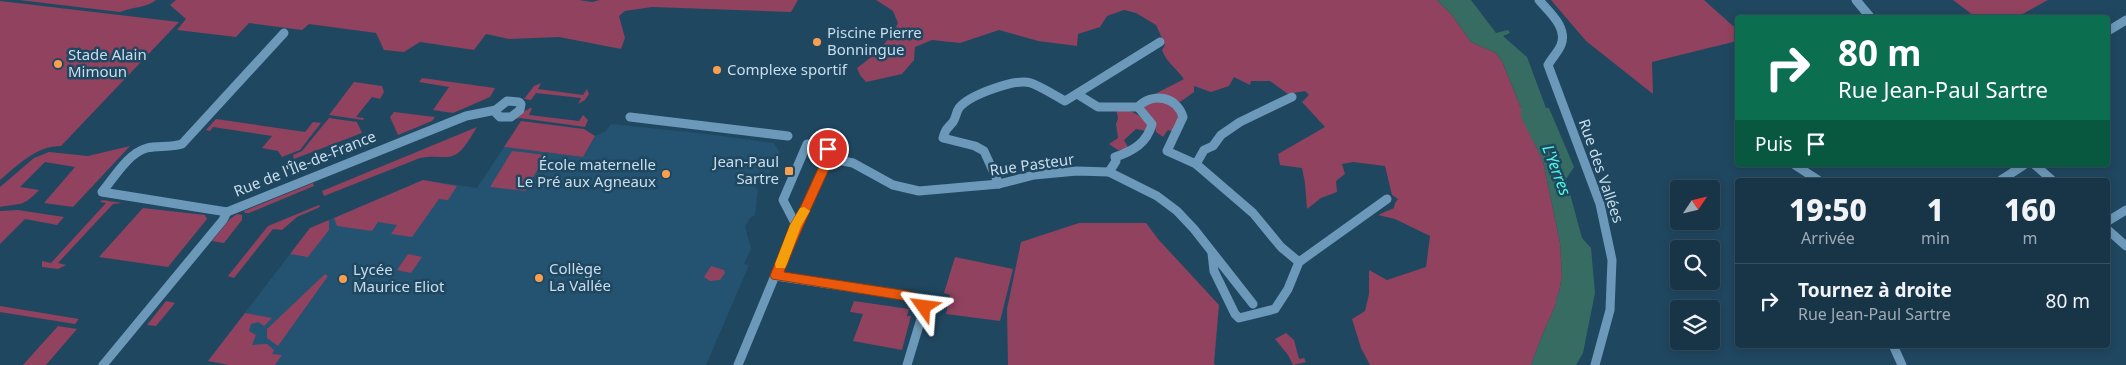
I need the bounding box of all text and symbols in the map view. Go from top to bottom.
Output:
place label: Piscine Pierre Bonningue [827,22,922,59]
text: 80 m [1838,29,1921,76]
icon: right [1755,35,1820,100]
marker: Piscine Pierre Bonningue [811,36,823,48]
place label: Stade Alain Mimoun [68,44,147,81]
marker: Stade Alain Mimoun [52,58,64,70]
place label: Complexe sportif [727,59,848,79]
marker: Complexe sportif [711,64,723,76]
text: Rue Jean-Paul Sartre [1838,74,2048,104]
street label: Rue des Vallées [1575,116,1629,225]
street label: Rue de l'Île-de-France [231,125,379,201]
pin [807,128,849,170]
icon: arrive [1802,130,1830,158]
text: Puis [1755,131,1792,157]
icon: arrive [814,135,842,163]
water label: L'Yerres [1537,141,1577,199]
street label: Rue Pasteur [988,148,1075,180]
place label: Jean-Paul Sartre [711,151,779,188]
place label: École maternelle Le Pré aux Agneaux [517,154,656,191]
marker: Jean-Paul Sartre [783,165,795,177]
marker: École maternelle Le Pré aux Agneaux [660,168,672,180]
north arrow [1670,180,1720,230]
map controls [1670,180,1720,350]
text: 19:50 [1789,189,1867,230]
text: 1 [1927,189,1944,230]
text: 160 [2004,189,2056,230]
text: Arrivée [1801,227,1855,249]
text: min [1921,227,1950,249]
text: m [2022,227,2037,249]
button: search [1670,240,1720,290]
place label: Collège La Vallée [549,258,611,295]
place label: Lycée Maurice Eliot [353,259,445,296]
marker: Collège La Vallée [533,272,545,284]
marker: Lycée Maurice Eliot [337,273,349,285]
text: Tournez à droite [1798,277,1952,303]
position arrow [897,280,949,332]
icon: right [1755,287,1783,315]
text: 80 m [2046,288,2090,314]
button: layers [1670,300,1720,350]
text: Rue Jean-Paul Sartre [1798,303,1951,325]

